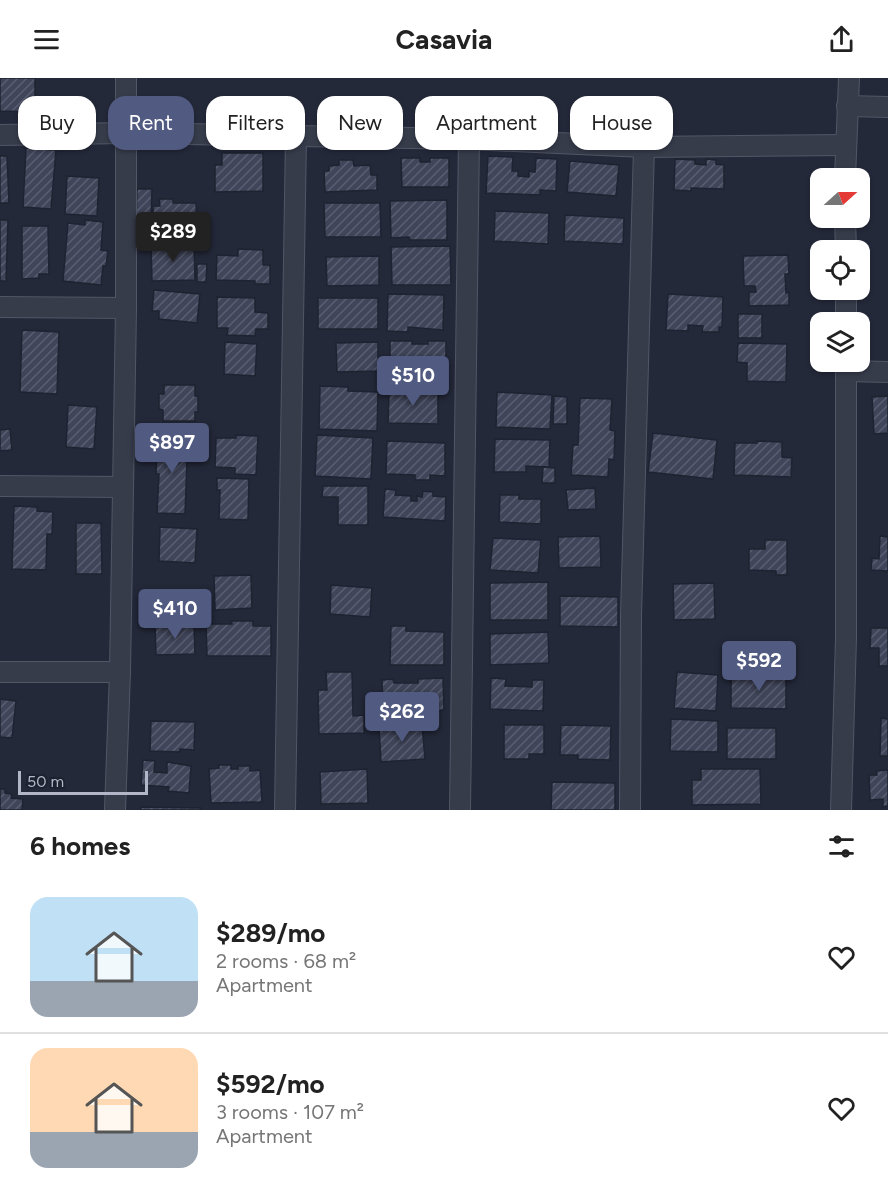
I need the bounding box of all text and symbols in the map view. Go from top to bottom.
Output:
icon: menu [30,23,63,56]
text: Casavia [395,23,493,56]
icon: share [825,23,858,56]
chip: Buy [18,96,96,150]
chip: Rent [108,96,194,150]
chip: Filters [206,96,305,150]
chip: New [317,96,403,150]
chip: Apartment [415,96,558,150]
chip: House [570,96,673,150]
north arrow [810,168,870,228]
map controls [810,168,870,372]
pin: $289 [137,212,209,263]
text: $289 [150,219,196,243]
button: locate [810,240,870,300]
button: layers [810,312,870,372]
pin: $510 [377,356,449,407]
text: $510 [391,363,435,387]
pin: $897 [136,423,208,474]
text: $897 [149,430,195,454]
pin: $410 [139,589,211,640]
text: $410 [152,596,198,620]
pin: $592 [723,641,795,692]
text: $592 [736,648,782,672]
pin: $262 [366,692,438,743]
text: $262 [379,699,425,723]
scale bar [18,768,148,796]
text: 50 m [27,772,64,791]
text: 6 homes [30,830,130,862]
icon: filters [825,830,858,863]
text: $289/mo [216,917,325,949]
icon: home [78,921,150,993]
icon: heart [825,941,858,974]
text: 2 rooms · 68 m² [216,949,356,973]
text: Apartment [216,973,313,997]
text: $592/mo [216,1068,325,1100]
icon: home [78,1072,150,1144]
icon: heart [825,1092,858,1125]
text: 3 rooms · 107 m² [216,1100,364,1124]
text: Apartment [216,1124,313,1148]

